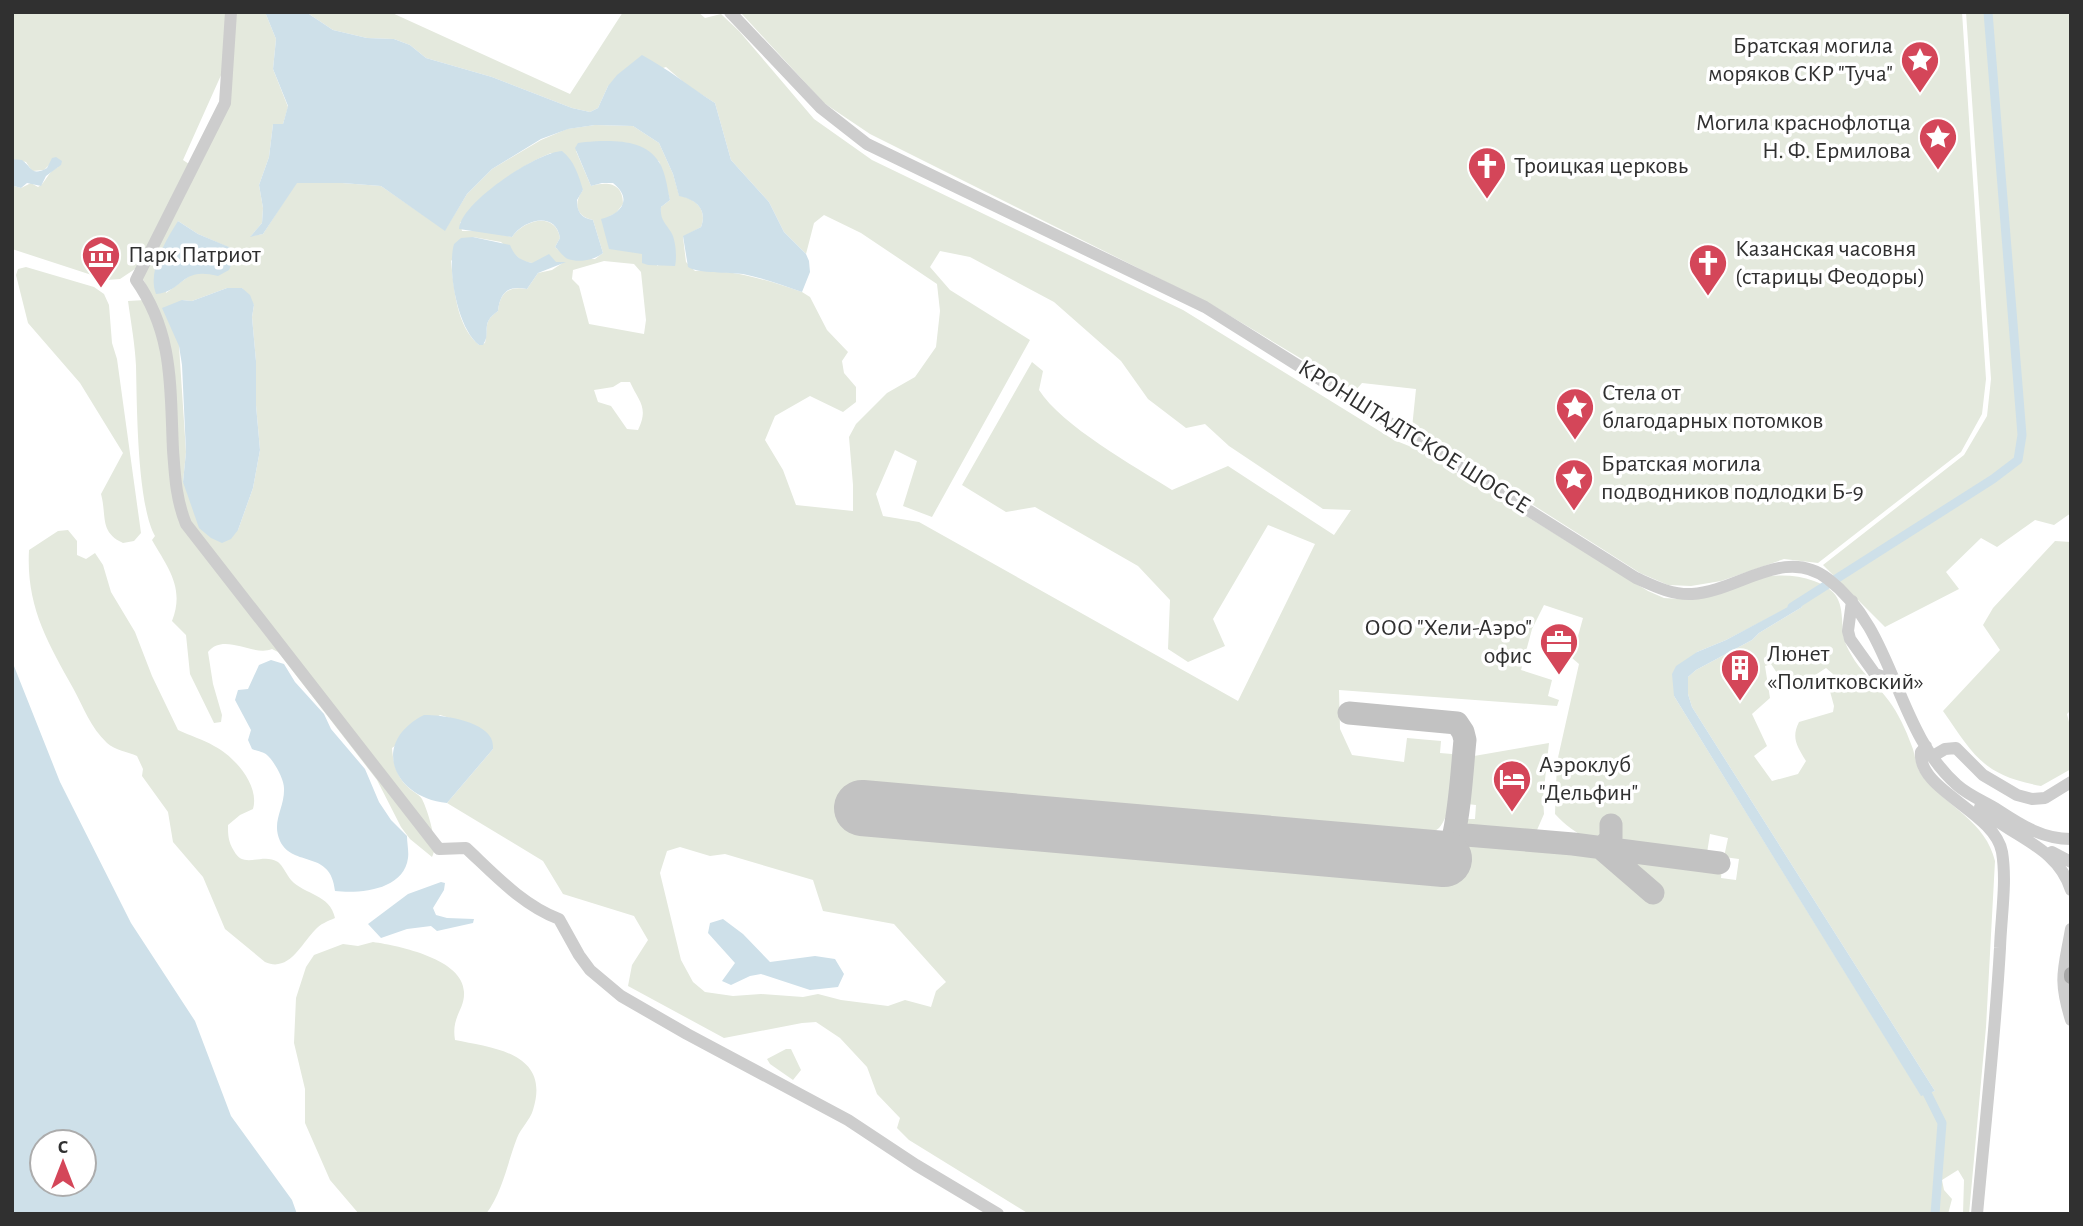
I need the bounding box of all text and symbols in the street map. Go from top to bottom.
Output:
place label: Братская могила моряков СКР "Туча" [1708,34,1893,86]
place icon: Братская могила моряков СКР "Туча" [1899,39,1941,94]
place label: Могила краснофлотца Н. Ф. Ермилова [1696,111,1911,163]
place icon: Могила краснофлотца Н. Ф. Ермилова [1917,116,1959,171]
church icon: Троицкая церковь [1466,145,1508,200]
place label: Троицкая церковь [1514,154,1688,178]
museum icon: Парк Патриот [80,234,122,289]
place label: Казанская часовня (старицы Феодоры) [1735,237,1925,289]
church icon: Казанская часовня (старицы Феодоры) [1687,242,1729,297]
place label: Парк Патриот [128,243,261,267]
street label: КРОНШТАДТСКОЕ ШОССЕ [1294,356,1534,518]
place label: Стела от благодарных потомков [1602,381,1823,433]
place icon: Стела от благодарных потомков [1554,386,1596,441]
place label: Братская могила подводников подлодки Б-9 [1601,452,1864,504]
place icon: Братская могила подводников подлодки Б-9 [1553,457,1595,512]
place label: ООО "Хели-Аэро" офис [1365,616,1532,668]
office icon: ООО "Хели-Аэро" офис [1538,621,1580,676]
place label: Люнет «Политковский» [1767,642,1924,694]
building icon: Люнет «Политковский» [1719,647,1761,702]
place label: Аэроклуб "Дельфин" [1539,753,1638,805]
hotel icon: Аэроклуб "Дельфин" [1491,758,1533,813]
north arrow [28,1128,98,1198]
text: С [58,1138,68,1157]

